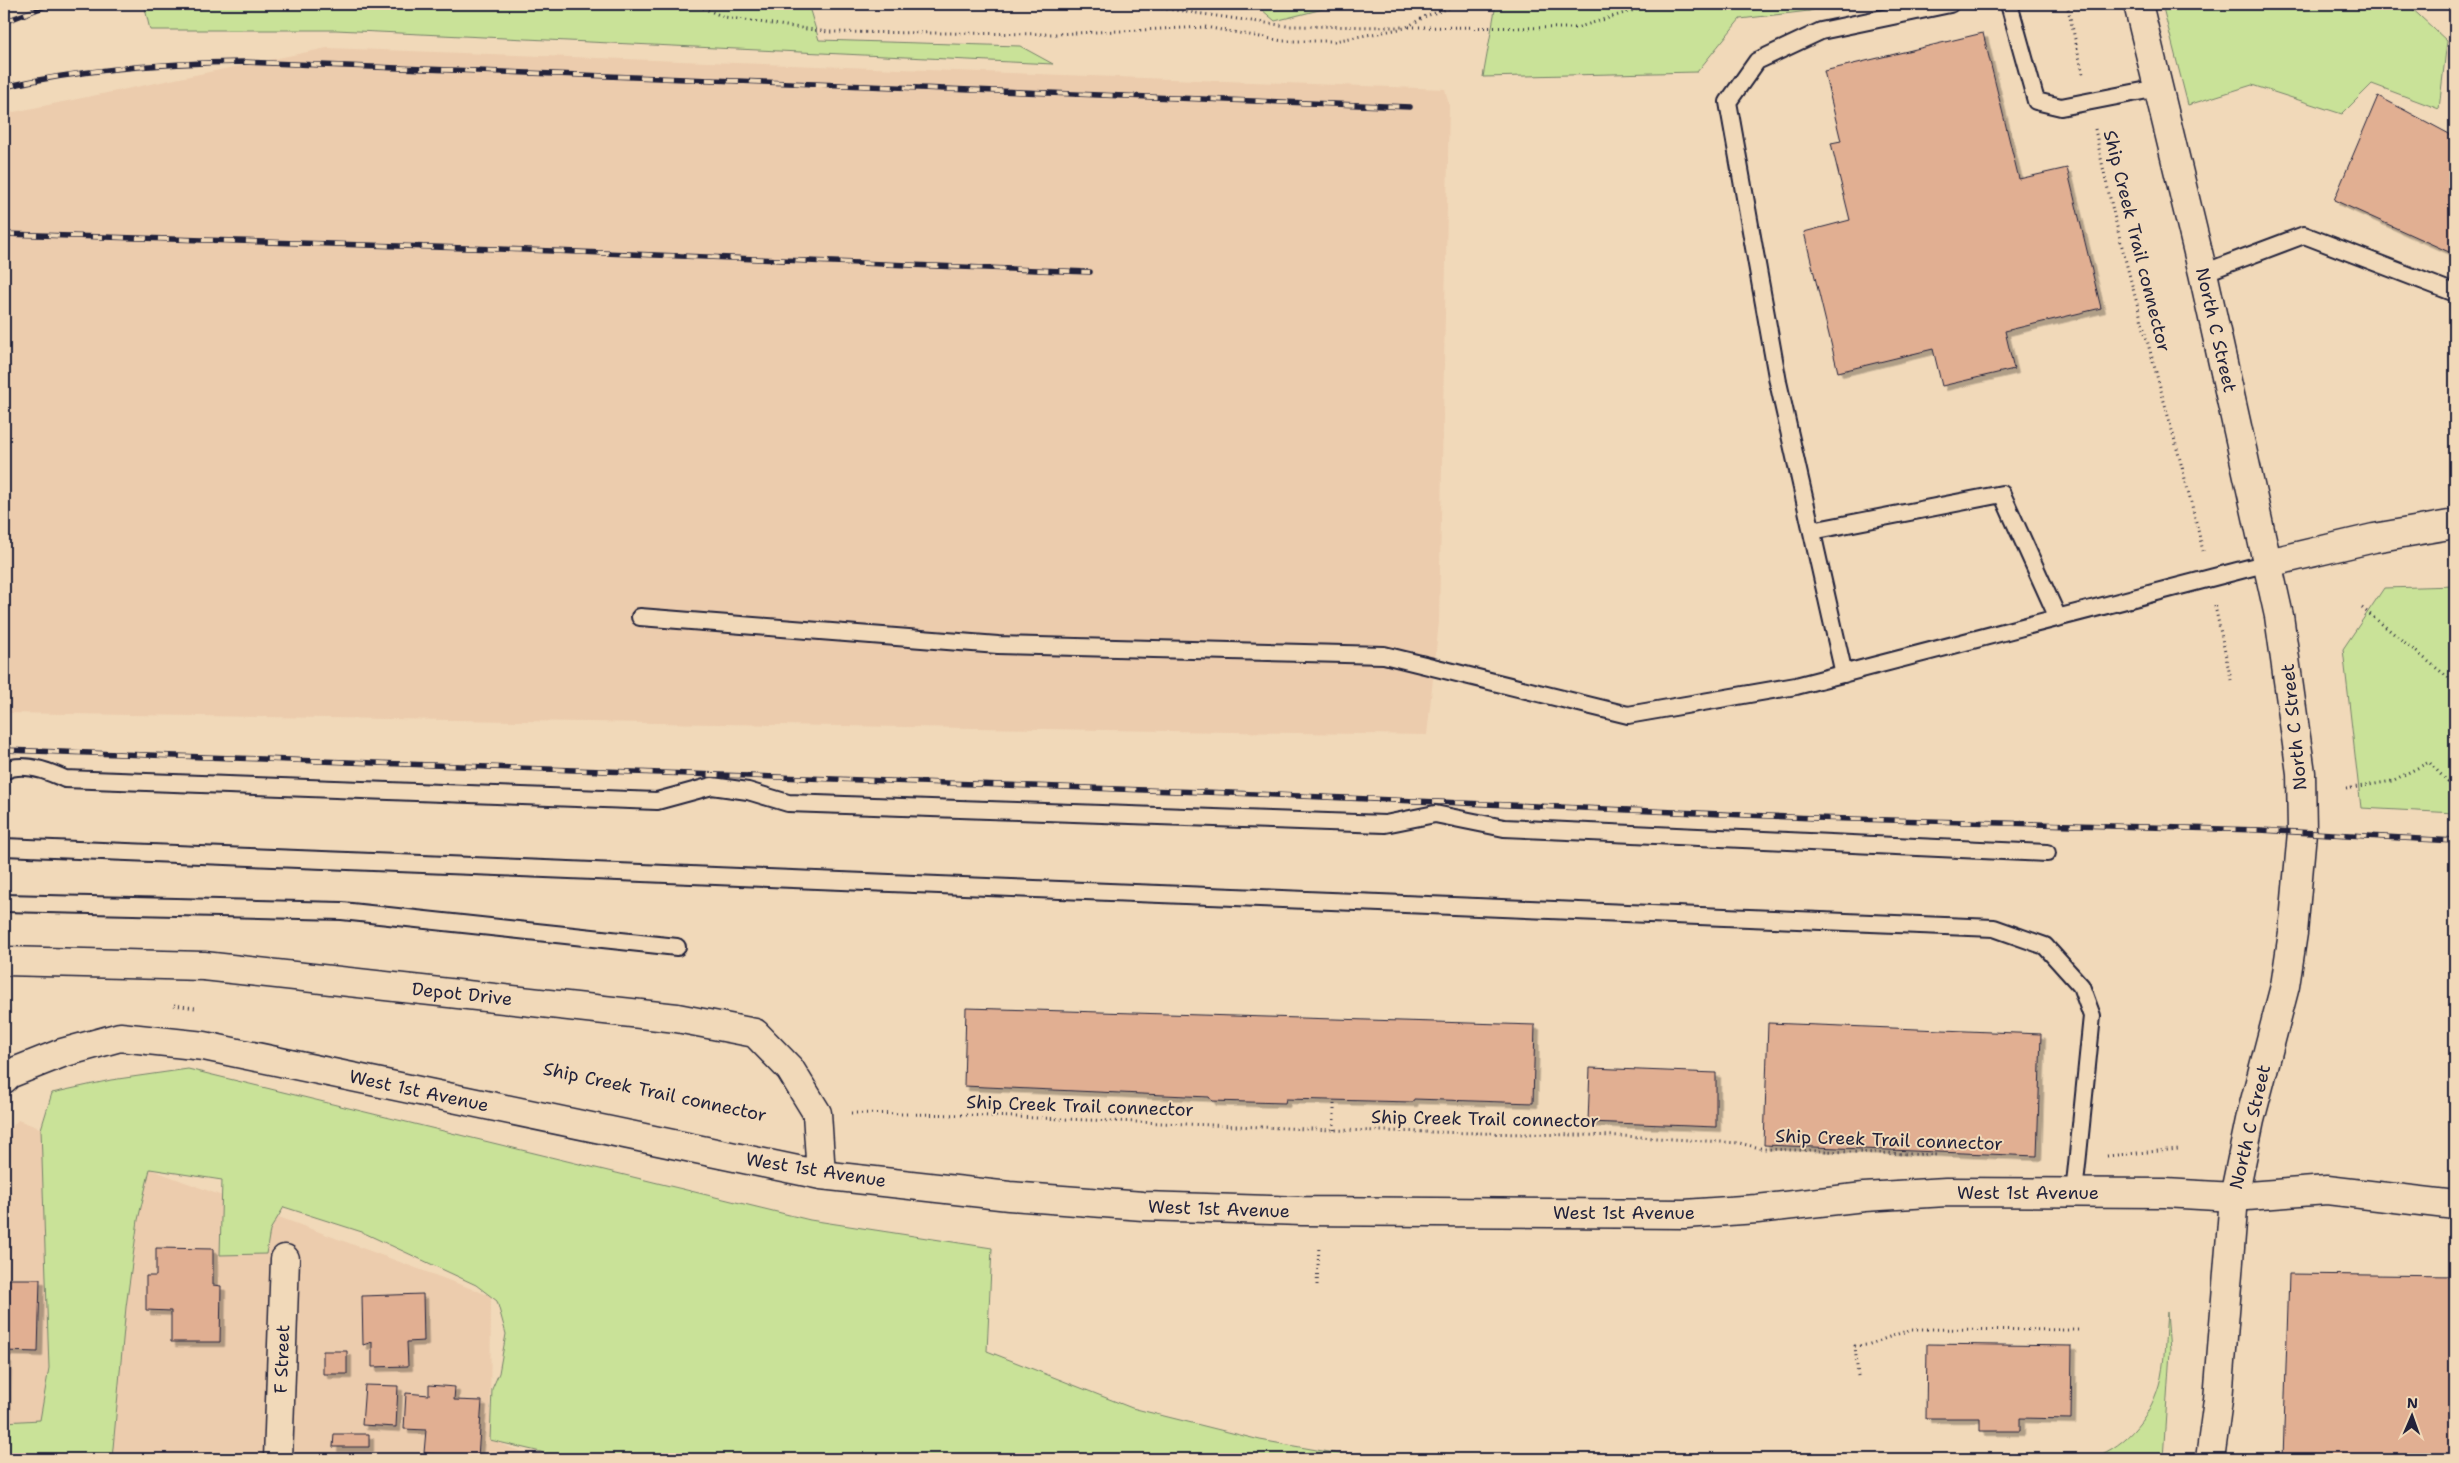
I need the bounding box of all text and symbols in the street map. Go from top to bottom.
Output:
street label: Ship Creek Trail connector [2098,128,2176,354]
street label: North C Street [2190,265,2242,395]
street label: North C Street [2275,662,2313,792]
street label: Depot Drive [411,977,513,1011]
street label: Ship Creek Trail connector [541,1057,769,1127]
street label: North C Street [2224,1062,2276,1192]
street label: West 1st Avenue [347,1065,491,1117]
street label: Ship Creek Trail connector [966,1090,1194,1122]
street label: Ship Creek Trail connector [1371,1105,1599,1133]
street label: Ship Creek Trail connector [1775,1124,2003,1156]
street label: West 1st Avenue [744,1147,888,1193]
street label: West 1st Avenue [1957,1181,2099,1205]
street label: West 1st Avenue [1148,1195,1290,1223]
street label: West 1st Avenue [1553,1201,1695,1225]
street label: F Street [269,1324,295,1394]
north arrow [2386,1390,2436,1440]
text: N [2407,1394,2418,1412]

